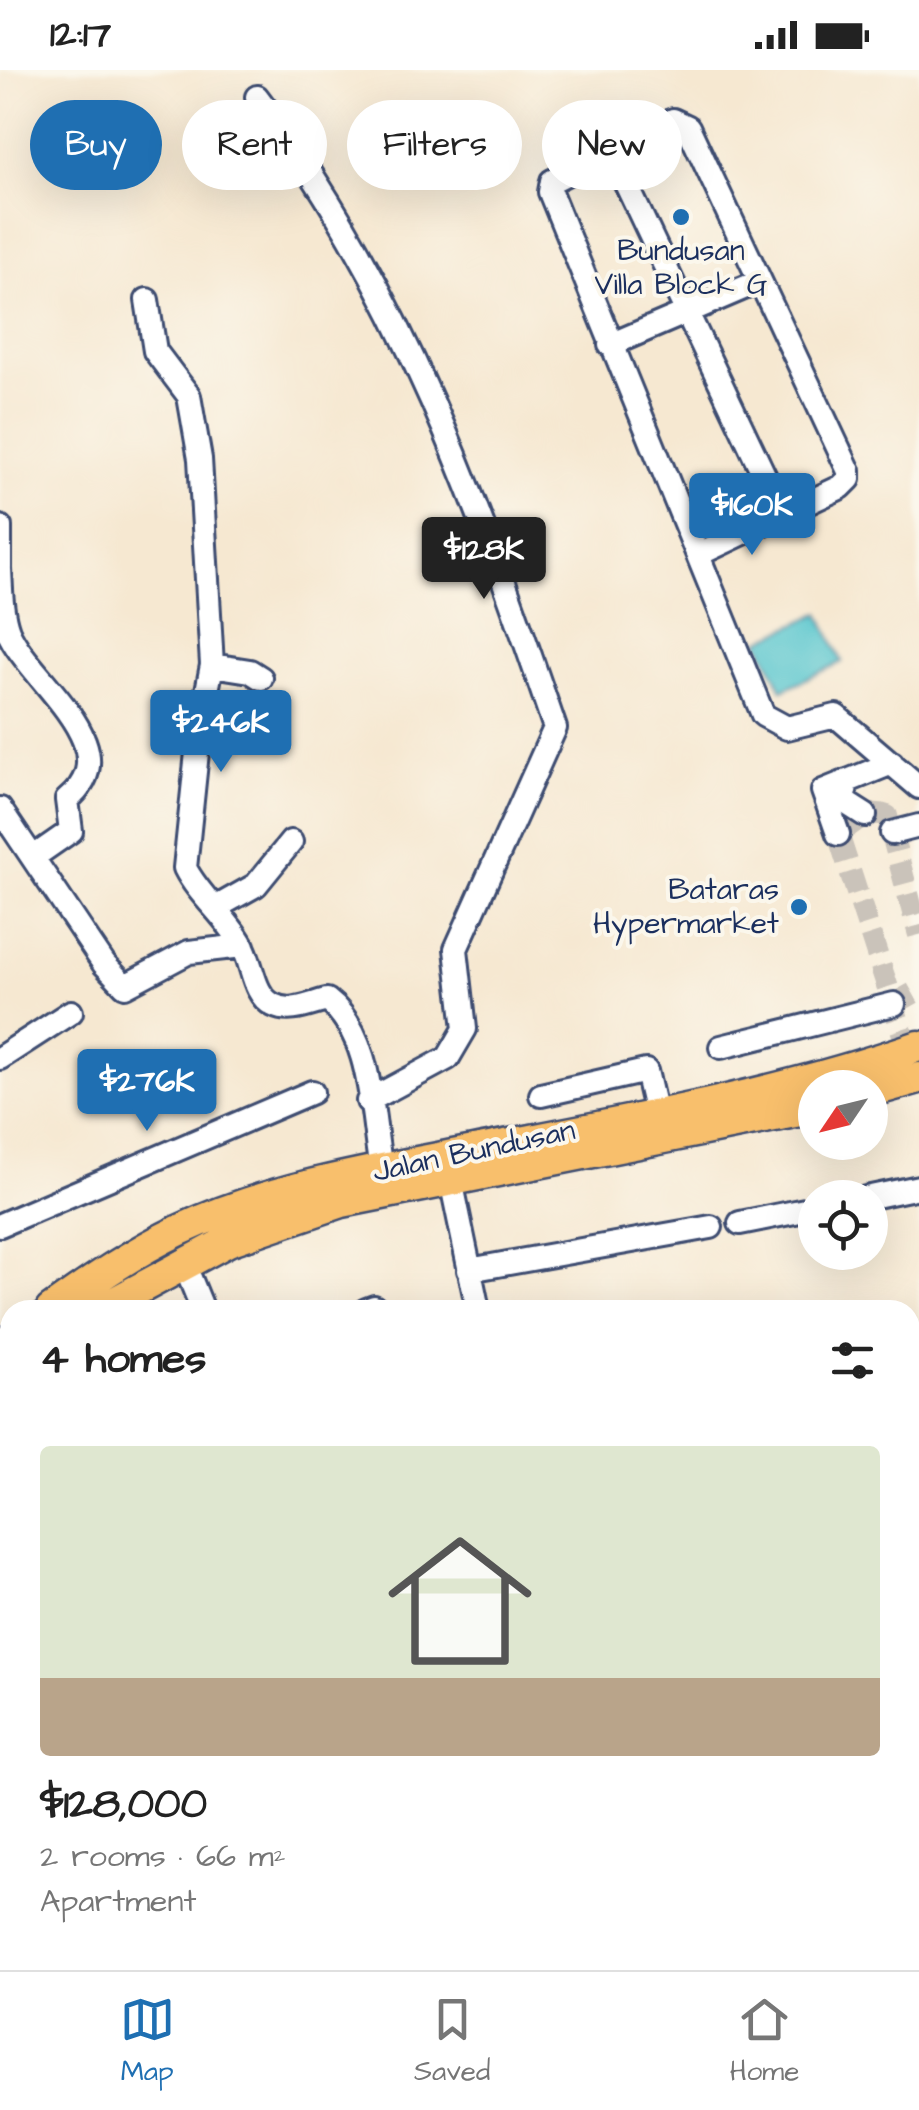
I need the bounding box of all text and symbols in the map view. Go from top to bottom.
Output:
text: 12:17 [50,9,111,61]
chip: Buy [30,100,162,190]
chip: Rent [182,100,327,190]
chip: Filters [347,100,522,190]
chip: New [542,100,682,190]
marker: Bundusan Villa Block G [670,206,692,228]
place label: Bundusan Villa Block G [594,230,768,306]
pin: $160K [682,473,822,558]
text: $160K [711,483,793,528]
pin: $128K [414,517,554,602]
text: $128K [444,527,524,572]
pin: $246K [151,690,291,775]
text: $246K [172,700,270,745]
place label: Bataras Hypermarket [593,869,779,946]
marker: Bataras Hypermarket [788,896,810,918]
pin: $276K [77,1049,217,1134]
text: $276K [99,1059,195,1104]
north arrow [798,1070,888,1160]
map controls [798,1070,888,1270]
street label: Jalan Bundusan [369,1109,579,1193]
button: locate [798,1180,888,1270]
text: 4 homes [40,1331,206,1389]
icon: filters [825,1333,880,1388]
icon: home [370,1511,550,1691]
text: $128,000 [40,1776,207,1834]
text: 2 rooms · 66 m² [40,1834,286,1879]
text: Apartment [40,1879,196,1924]
tab: Map [120,1992,175,2091]
tab: Saved [414,1992,490,2091]
tab: Home [730,1992,799,2091]

